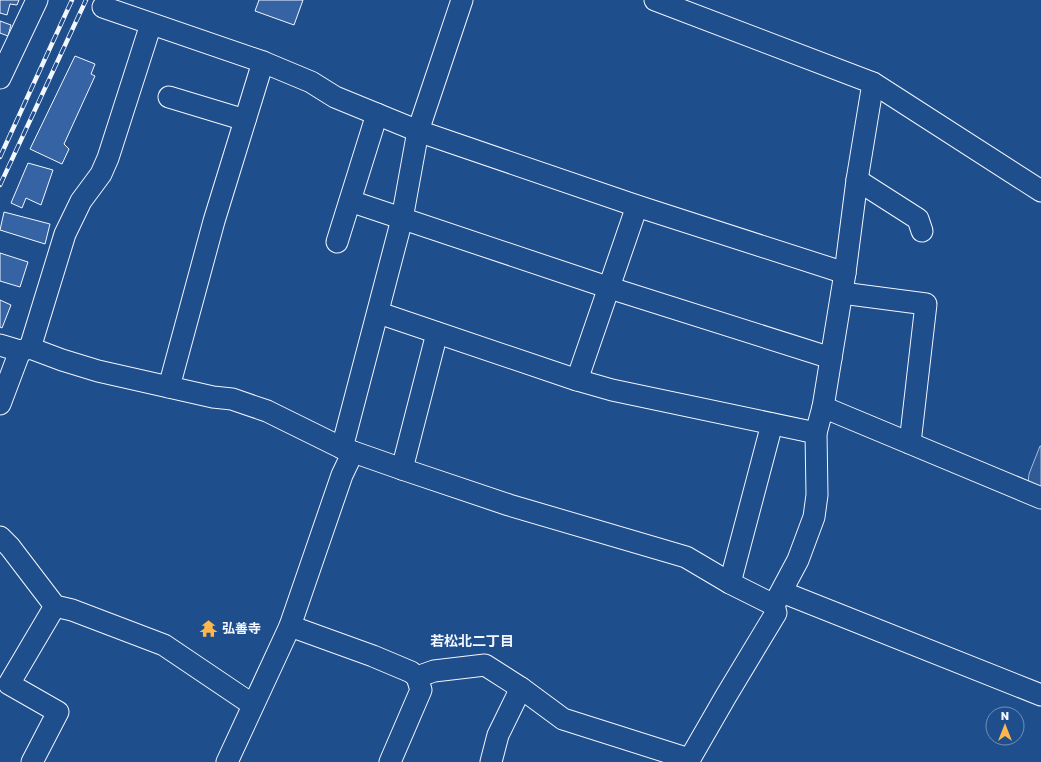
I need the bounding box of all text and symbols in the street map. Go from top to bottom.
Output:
temple icon: 弘善寺 [199,618,219,638]
place label: 弘善寺 [222,620,261,636]
district label: 若松北二丁目 [430,632,514,649]
north arrow [985,706,1025,746]
text: N [1001,709,1009,722]

